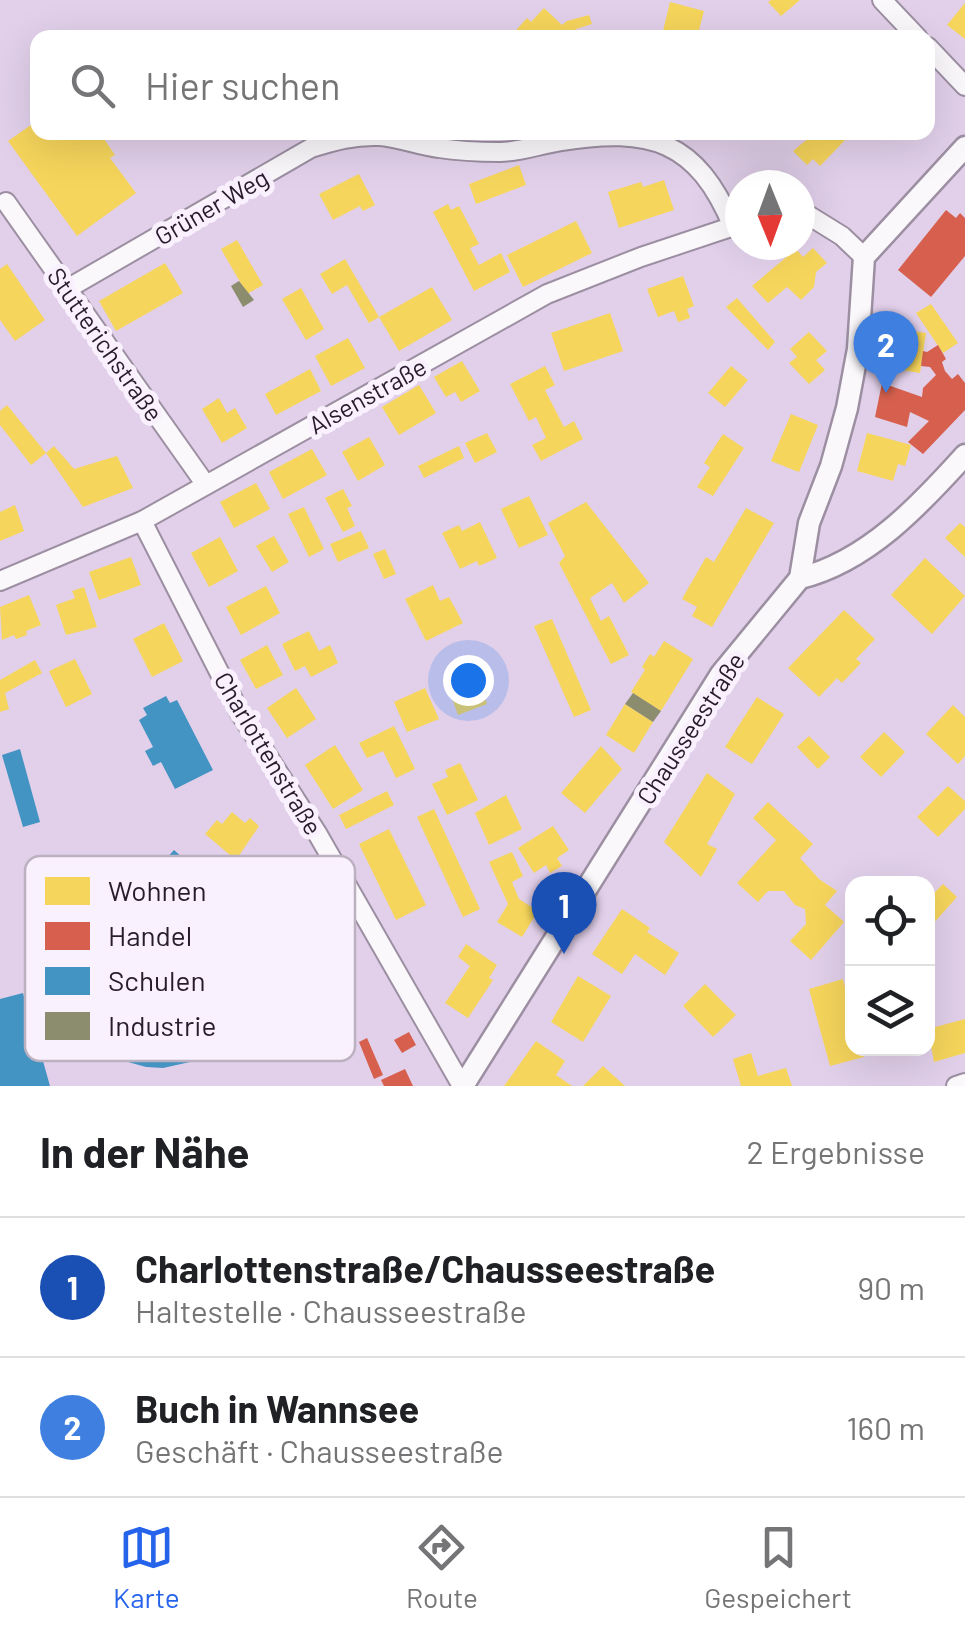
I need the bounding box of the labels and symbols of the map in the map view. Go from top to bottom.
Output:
street label: Grüner Weg [149,161,273,251]
north arrow [725,170,815,260]
street label: Stutterichstraße [42,262,170,426]
pin: 2 [854,310,918,393]
street label: Alsenstraße [303,350,431,440]
street label: Chausseestraße [630,646,750,810]
your location [443,655,494,706]
street label: Charlottenstraße [209,666,329,840]
legend [25,856,355,1061]
pin: 1 [532,872,596,954]
text: Wohnen [108,873,206,907]
text: Handel [108,918,192,952]
text: Schulen [108,963,205,997]
text: Industrie [108,1008,216,1042]

